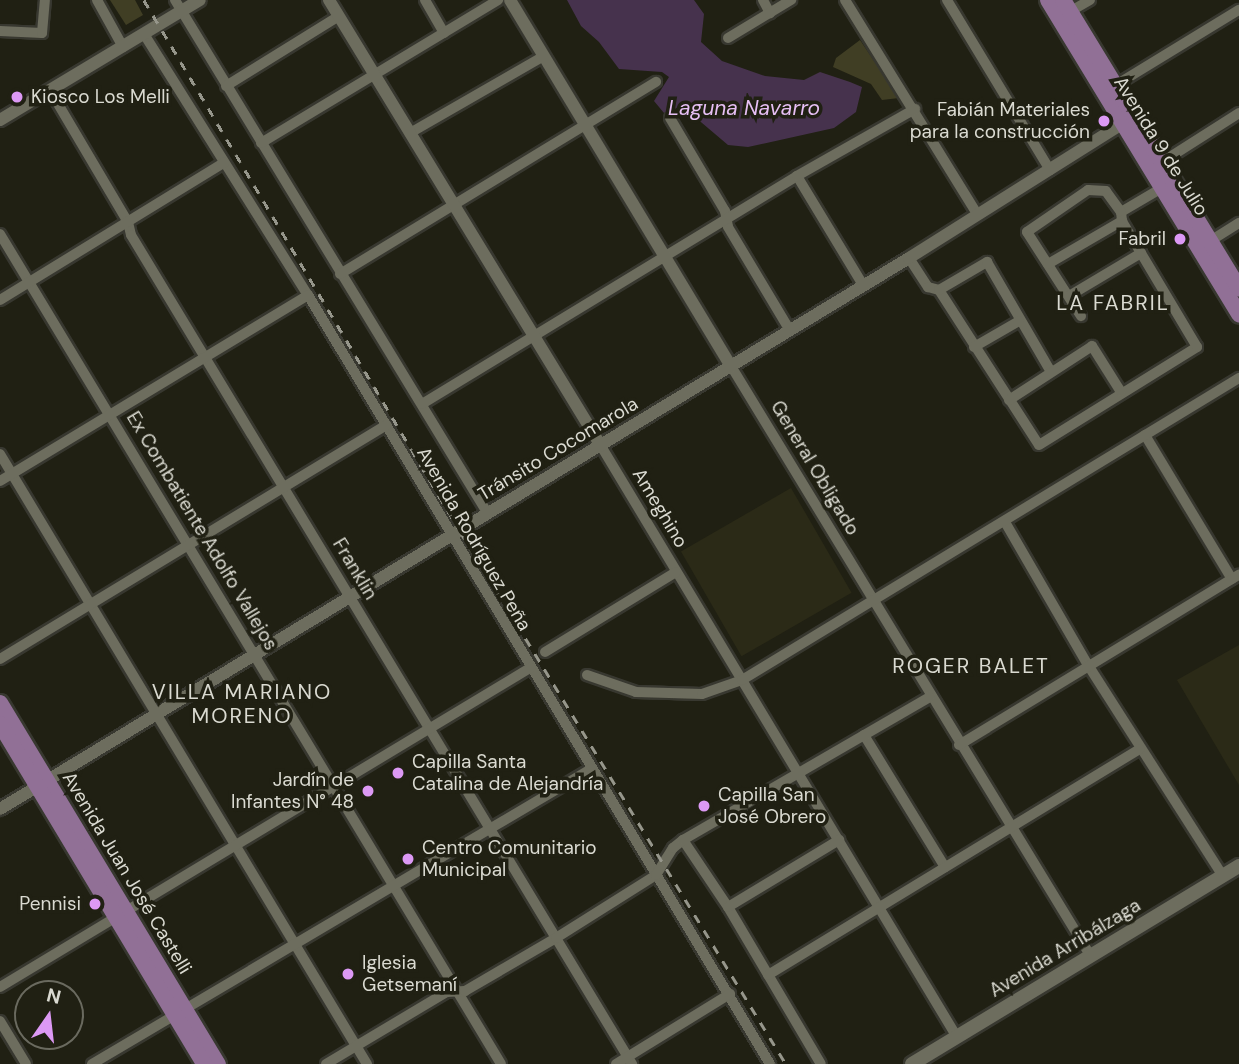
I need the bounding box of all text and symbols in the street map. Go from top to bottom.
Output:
street label: Avenida 9 de Julio [1109,72,1213,220]
place label: Kiosco Los Melli [31,86,170,108]
marker: Kiosco Los Melli [9,89,25,105]
water label: Laguna Navarro [668,95,820,121]
place label: Fabián Materiales para la construcción [910,99,1090,143]
marker: Fabián Materiales para la construcción [1096,113,1112,129]
place label: Fabril [1118,228,1166,250]
marker: Fabril [1172,231,1188,247]
district label: LA FABRIL [1057,290,1169,316]
street label: Tránsito Cocomarola [474,392,642,506]
street label: General Obligado [766,397,864,539]
street label: Ex Combatiente Adolfo Vallejos [122,408,282,654]
street label: Avenida Rodríguez Peña [412,443,536,635]
street label: Ameghino [627,464,693,552]
street label: Franklin [328,534,382,604]
district label: ROGER BALET [894,653,1048,679]
district label: VILLA MARIANO MORENO [153,679,331,729]
place label: Capilla Santa Catalina de Alejandría [412,751,603,795]
marker: Capilla Santa Catalina de Alejandría [390,765,406,781]
street label: Avenida Juan José Castelli [58,768,196,978]
place label: Jardín de Infantes N° 48 [231,769,354,813]
marker: Jardín de Infantes N° 48 [360,783,376,799]
place label: Capilla San José Obrero [718,784,826,828]
marker: Capilla San José Obrero [696,798,712,814]
place label: Centro Comunitario Municipal [422,837,597,881]
marker: Centro Comunitario Municipal [400,851,416,867]
place label: Pennisi [19,893,81,915]
street label: Avenida Arribálzaga [985,894,1145,1002]
marker: Pennisi [87,896,103,912]
place label: Iglesia Getsemaní [362,952,457,996]
marker: Iglesia Getsemaní [340,966,356,982]
north arrow [14,980,84,1050]
text: N [44,982,63,1010]

